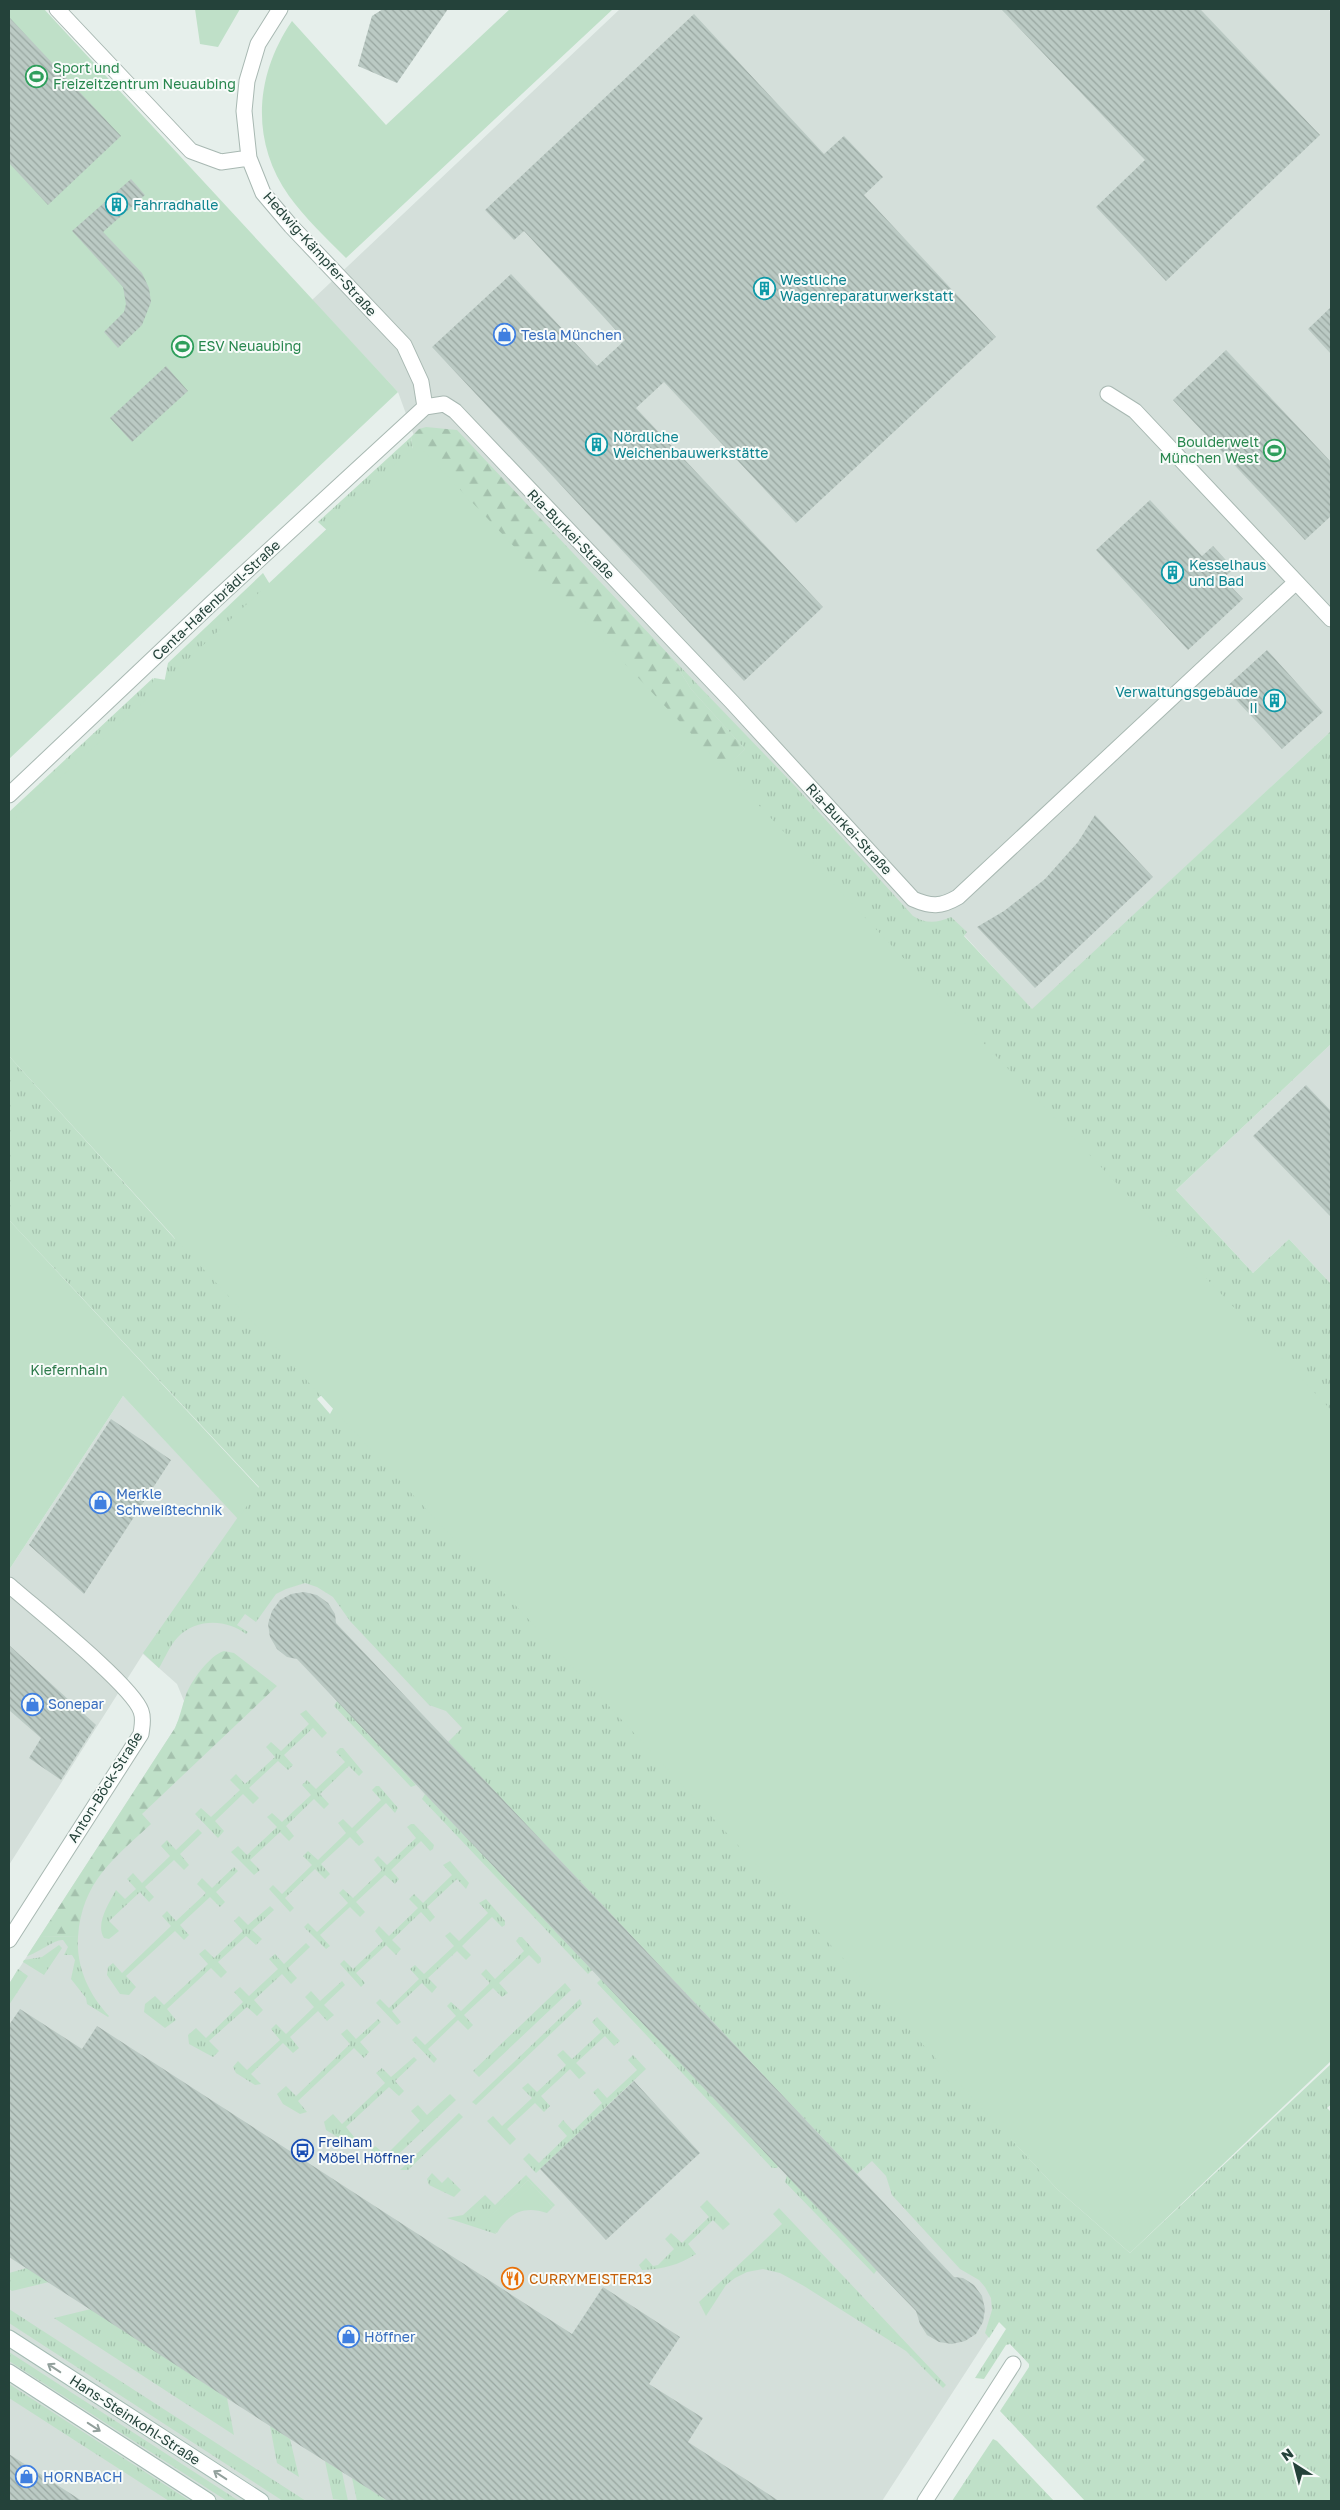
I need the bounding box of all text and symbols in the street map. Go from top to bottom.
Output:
place label: Sport und Freizeitzentrum Neuaubing [53,59,236,92]
sports icon: Sport und Freizeitzentrum Neuaubing [25,64,49,88]
street label: Hedwig-Kämpfer-Straße [260,188,381,319]
building icon: Fahrradhalle [105,193,129,217]
place label: Fahrradhalle [133,196,218,213]
place label: Westliche Wagenreparaturwerkstatt [780,271,954,304]
building icon: Westliche Wagenreparaturwerkstatt [752,276,776,300]
shop icon: Tesla München [493,323,517,347]
place label: Tesla München [521,326,622,343]
sports icon: ESV Neuaubing [170,334,194,358]
place label: ESV Neuaubing [198,337,301,354]
place label: Nördliche Weichenbauwerkstätte [613,428,768,461]
building icon: Nördliche Weichenbauwerkstätte [585,433,609,457]
place label: Boulderwelt München West [1159,433,1259,466]
sports icon: Boulderwelt München West [1263,438,1287,462]
street label: Ria-Burkei-Straße [524,485,619,582]
street label: Centa-Hafenbrädl-Straße [148,536,283,663]
place label: Kesselhaus und Bad [1189,556,1266,589]
building icon: Kesselhaus und Bad [1161,561,1185,585]
place label: Verwaltungsgebäude II [1115,683,1258,716]
building icon: Verwaltungsgebäude II [1262,688,1286,712]
street label: Ria-Burkei-Straße [803,780,896,878]
park label: Kiefernhain [30,1361,108,1378]
place label: Merkle Schweißtechnik [116,1485,222,1518]
shop icon: Merkle Schweißtechnik [88,1490,112,1514]
shop icon: Sonepar [20,1692,44,1716]
place label: Sonepar [48,1695,105,1712]
street label: Anton-Böck-Straße [64,1728,146,1845]
place label: Freiham Möbel Höffner [318,2133,415,2166]
bus stop icon: Freiham Möbel Höffner [290,2138,314,2162]
restaurant icon: CURRYMEISTER13 [501,2267,525,2291]
place label: CURRYMEISTER13 [529,2270,652,2287]
shop icon: Höffner [336,2325,360,2349]
place label: Höffner [364,2328,416,2345]
one-way arrow [48,2362,62,2372]
street label: Hans-Steinkohl-Straße [67,2371,204,2468]
one-way arrow [86,2423,100,2433]
north arrow [1270,2440,1320,2490]
text: N [1278,2444,1296,2464]
shop icon: HORNBACH [15,2465,39,2489]
place label: HORNBACH [43,2468,123,2485]
one-way arrow [214,2470,228,2480]

